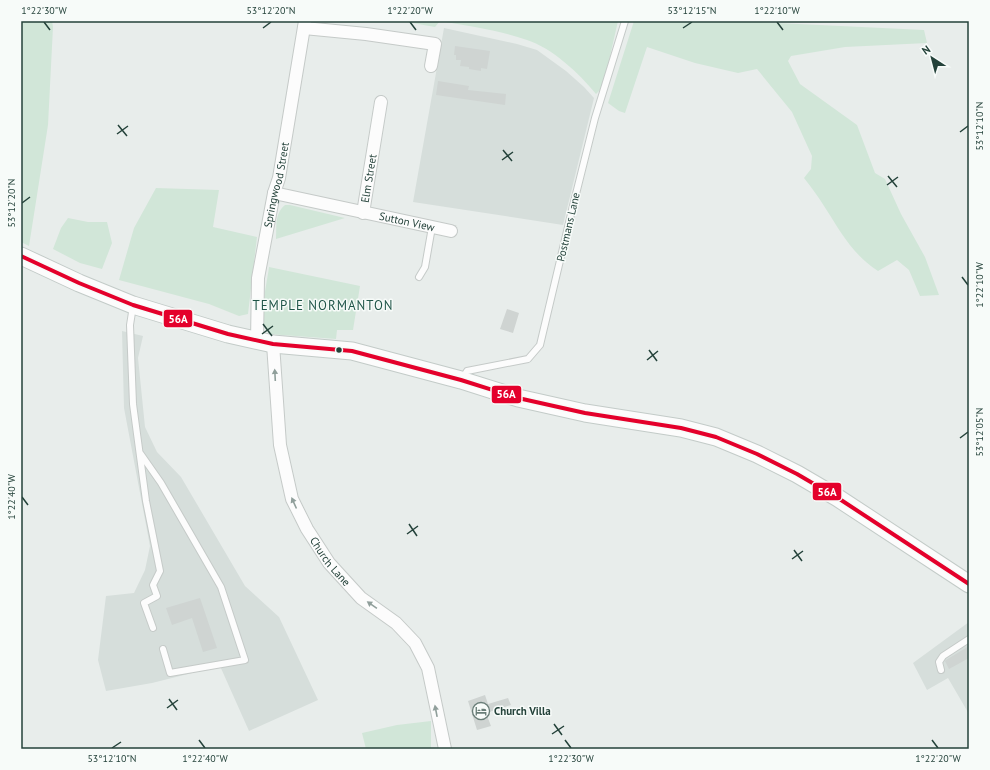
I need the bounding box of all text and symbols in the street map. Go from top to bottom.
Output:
text: 1°22'30"W [21,4,68,17]
text: 53°12'20"N [246,4,296,17]
text: 1°22'20"W [387,4,434,17]
text: 53°12'15"N [667,4,717,17]
text: 1°22'10"W [754,4,801,17]
north arrow [912,38,952,78]
text: N [919,42,933,58]
text: 53°12'10"N [973,101,986,151]
street label: Springwood Street [261,141,292,229]
street label: Elm Street [358,153,379,204]
text: 53°12'20"N [5,178,18,228]
street label: Postmans Lane [553,191,583,263]
street label: Sutton View [378,209,436,234]
text: 1°22'10"W [973,261,986,308]
district label: TEMPLE NORMANTON [252,297,394,314]
line badge: 56A [163,309,193,328]
text: 56A [168,312,188,326]
unlabelled marker [334,345,344,355]
one-way arrow [272,368,278,381]
line badge: 56A [491,385,522,404]
text: 56A [496,387,516,401]
text: 53°12'05"N [973,407,986,457]
text: 1°22'40"W [5,473,18,520]
line badge: 56A [812,482,842,501]
text: 56A [817,485,837,499]
one-way arrow [291,497,297,508]
street label: Church Lane [307,534,354,589]
one-way arrow [366,601,377,609]
hotel icon: Church Villa [471,701,491,721]
place label: Church Villa [494,704,551,718]
one-way arrow [433,705,439,717]
text: 53°12'10"N [87,752,137,765]
text: 1°22'40"W [182,752,229,765]
text: 1°22'30"W [548,752,595,765]
text: 1°22'20"W [915,752,962,765]

